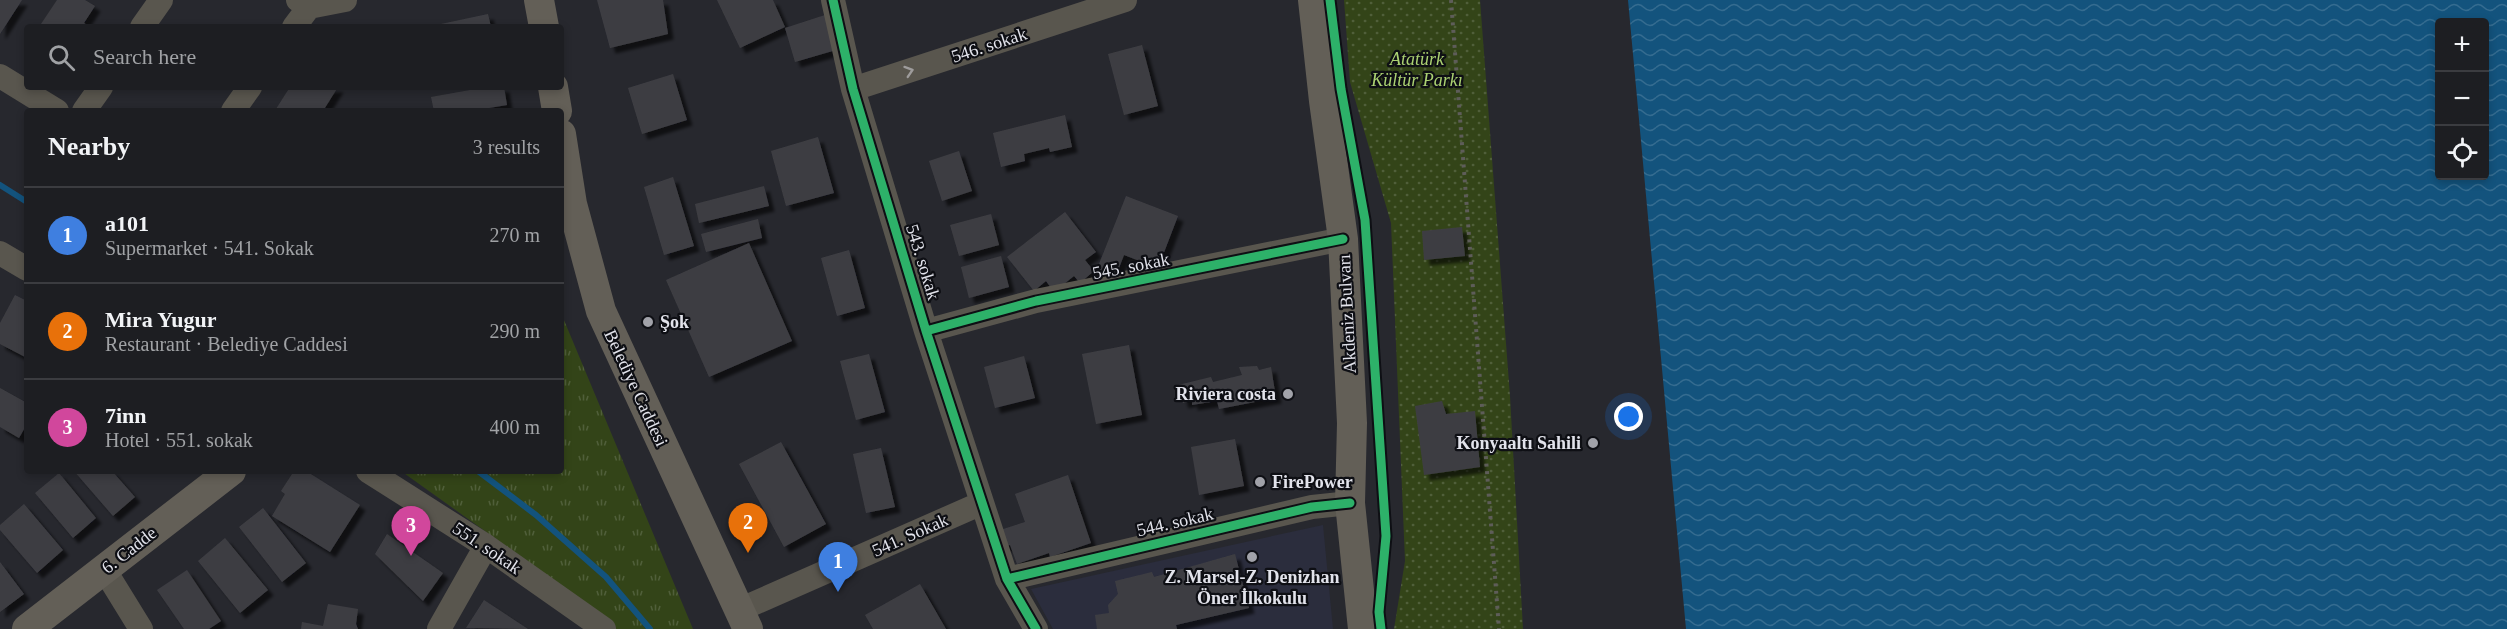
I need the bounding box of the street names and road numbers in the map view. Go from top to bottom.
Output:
street label: 546. sokak [949,23,1029,67]
street label: 543. sokak [902,222,944,302]
street label: 545. sokak [1091,249,1171,283]
street label: Akdeniz Bulvarı [1334,254,1360,374]
street label: Belediye Caddesi [600,326,672,450]
street label: 544. sokak [1135,503,1215,541]
street label: 541. Sokak [869,509,951,561]
street label: 551. sokak [449,518,525,578]
street label: 6. Cadde [98,522,160,578]

